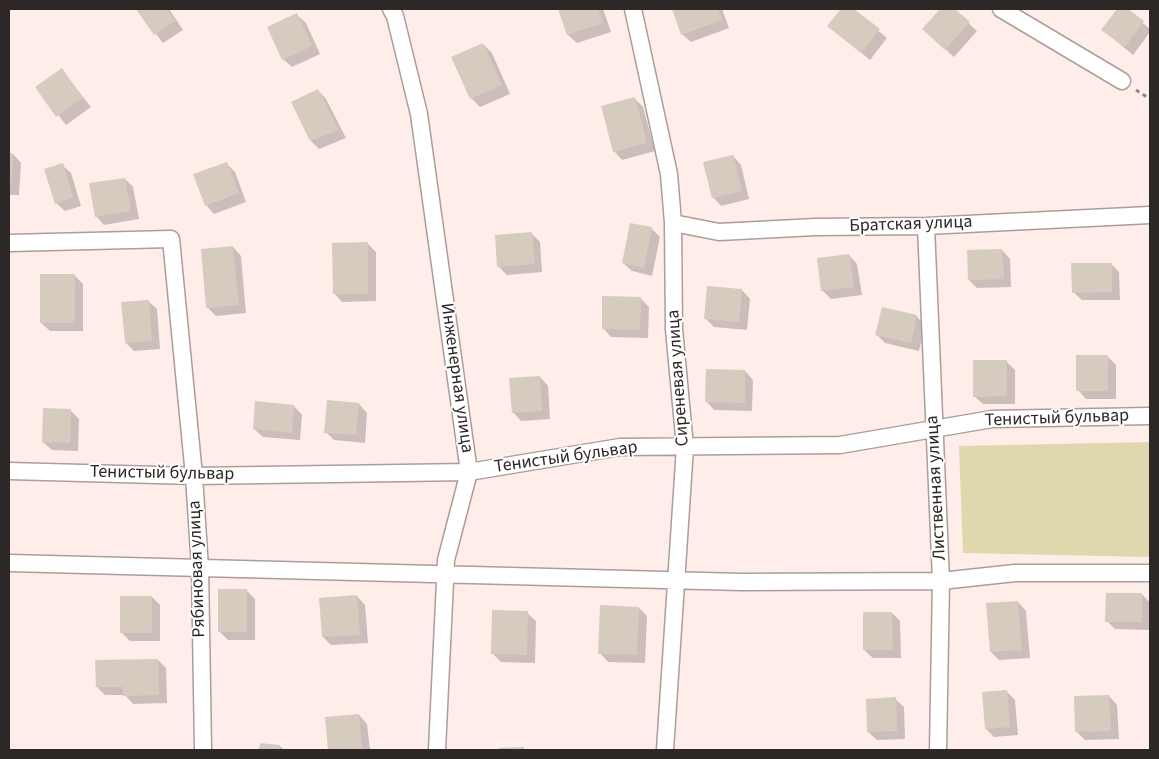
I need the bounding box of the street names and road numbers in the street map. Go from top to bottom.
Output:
street label: Братская улица [849,212,973,238]
street label: Инженерная улица [435,302,477,454]
street label: Сиреневая улица [663,309,695,447]
street label: Тенистый бульвар [984,406,1130,432]
street label: Лиственная улица [922,415,952,561]
street label: Тенистый бульвар [493,437,639,479]
street label: Тенистый бульвар [90,462,234,486]
street label: Рябиновая улица [185,500,211,638]

